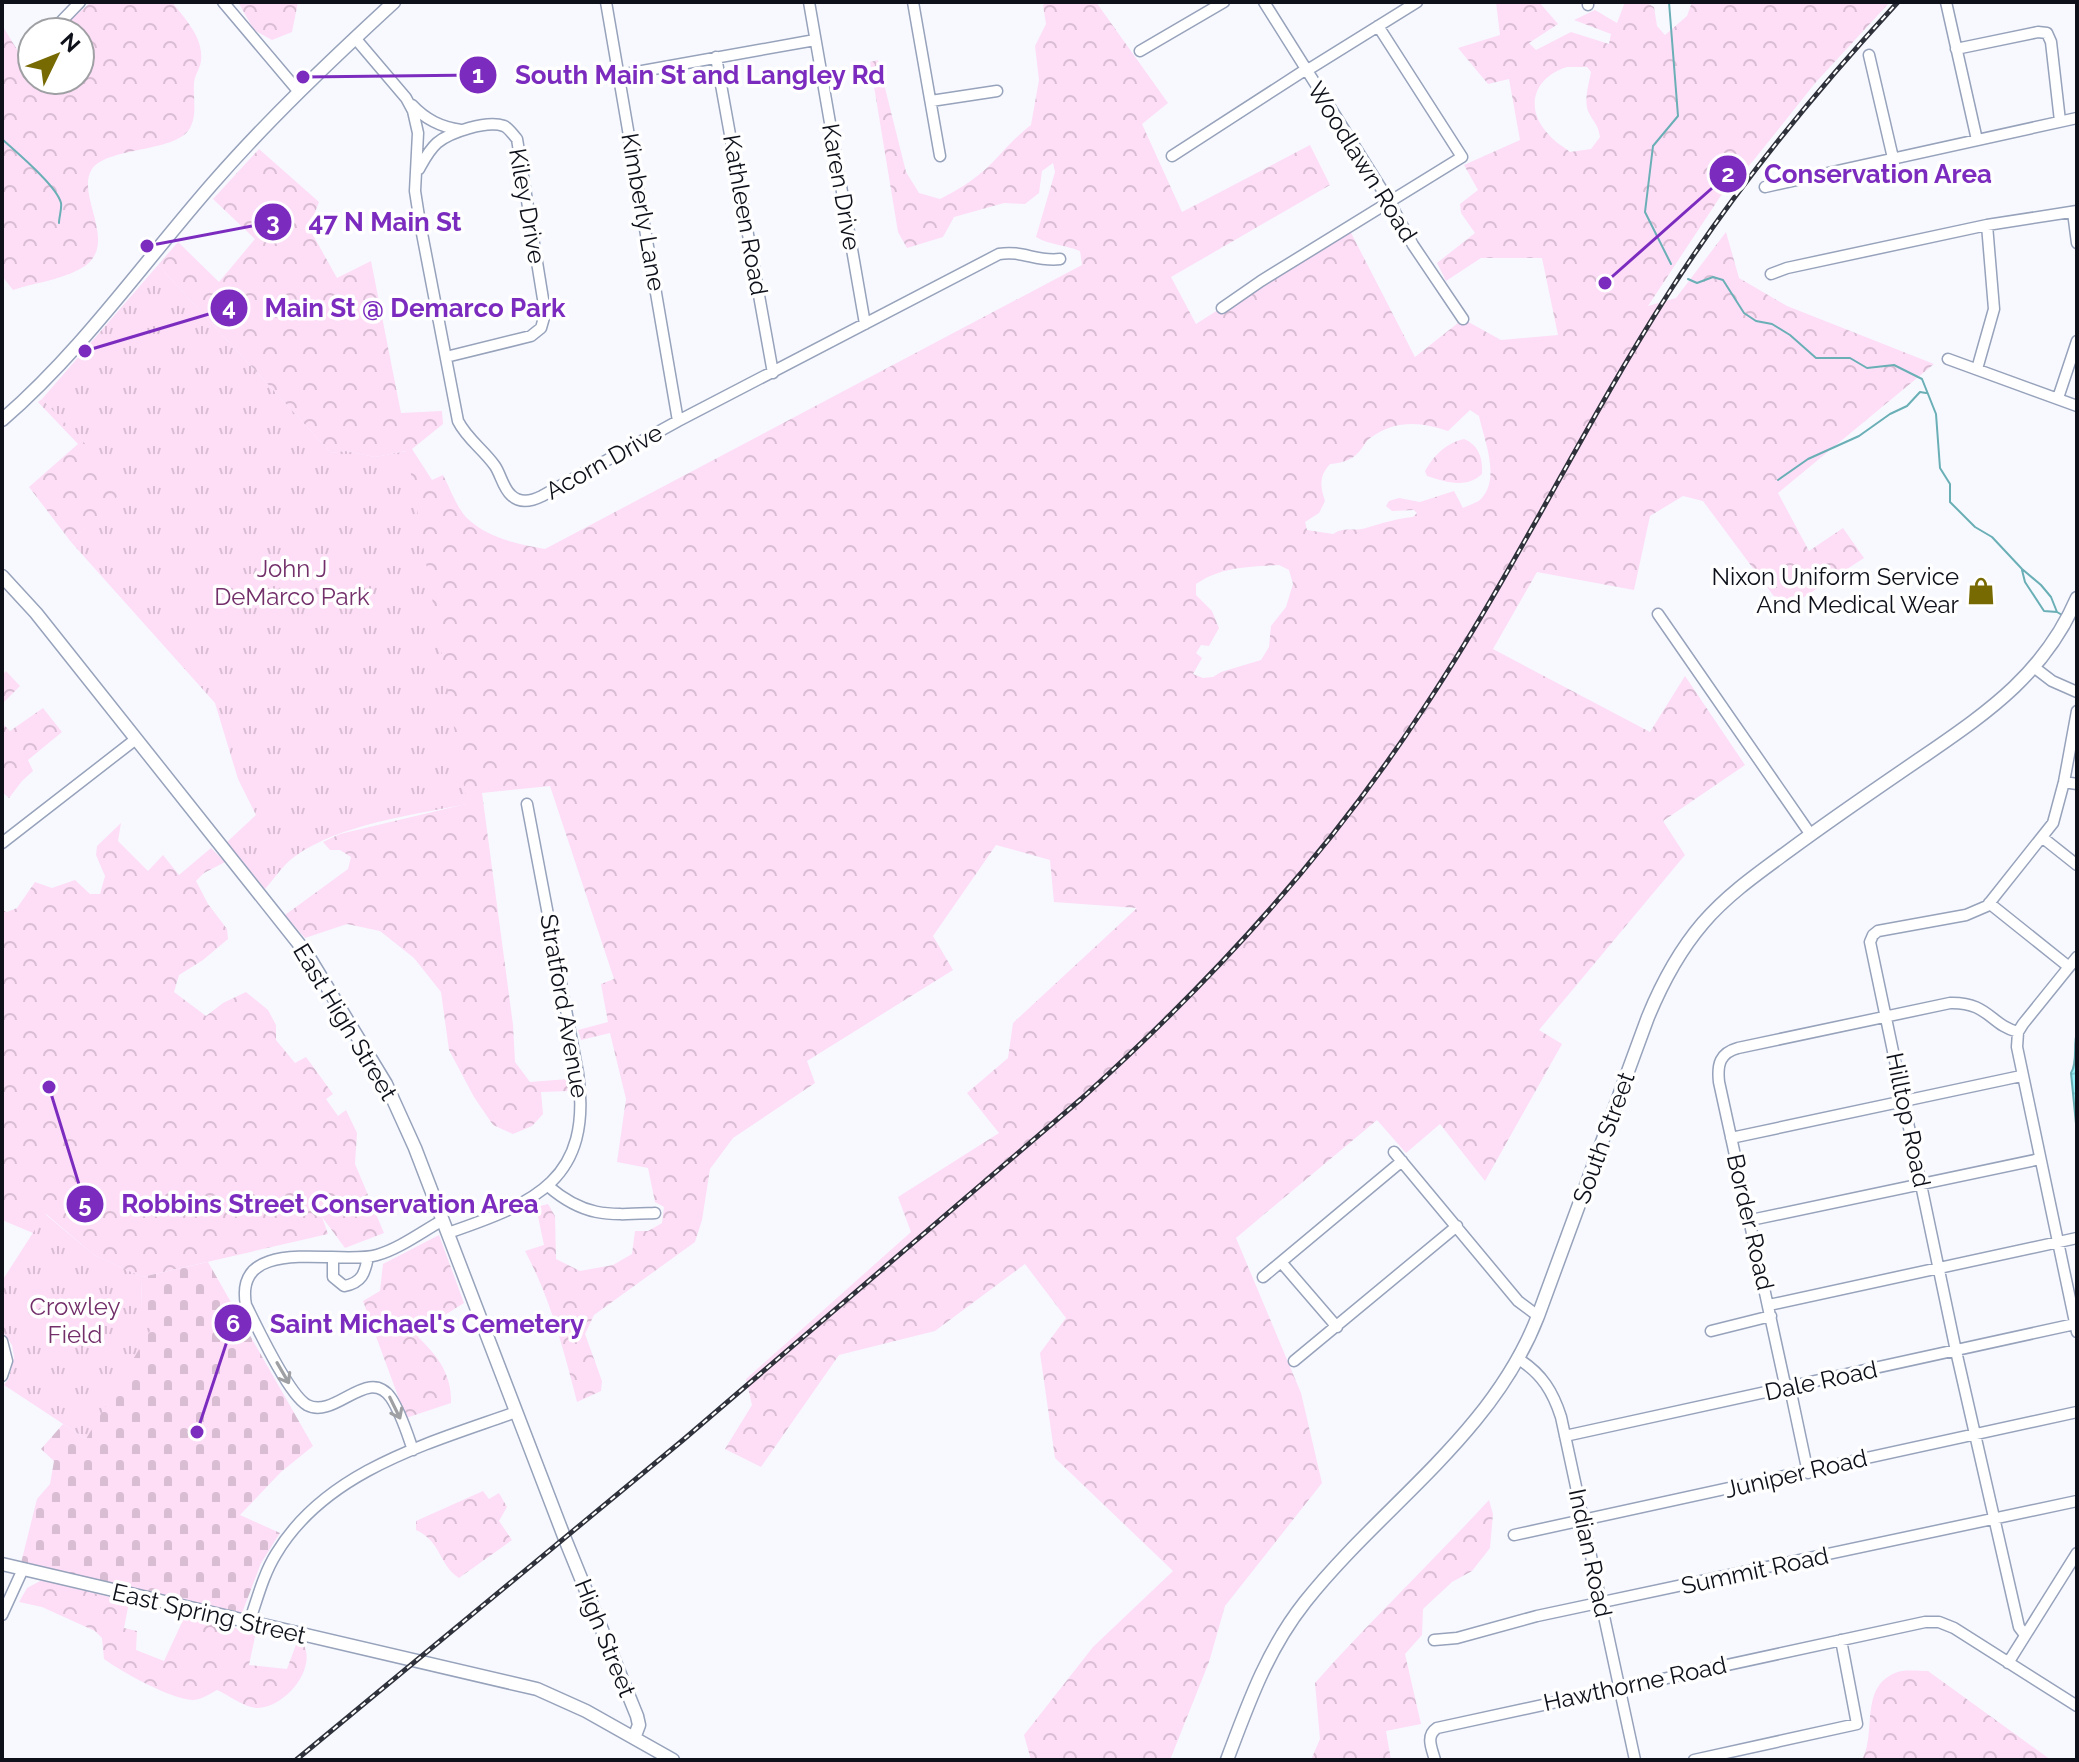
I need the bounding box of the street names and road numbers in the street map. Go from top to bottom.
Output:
street label: Woodlawn Road [1302,76,1423,247]
street label: Karen Drive [816,121,867,252]
street label: Kimberly Lane [615,131,672,293]
street label: Kathleen Road [717,132,774,298]
street label: Kiley Drive [503,146,552,266]
street label: Acorn Drive [540,418,667,506]
street label: Stratford Avenue [534,912,595,1100]
street label: East High Street [287,938,404,1105]
street label: Hilltop Road [1880,1050,1937,1190]
street label: South Street [1566,1068,1641,1208]
street label: Border Road [1721,1151,1780,1293]
street label: Dale Road [1762,1354,1880,1407]
street label: Juniper Road [1722,1443,1870,1504]
street label: Indian Road [1563,1486,1618,1620]
street label: Summit Road [1679,1541,1831,1600]
street label: High Street [569,1575,642,1701]
street label: East Spring Street [109,1577,309,1650]
street label: Hawthorne Road [1541,1650,1729,1717]

